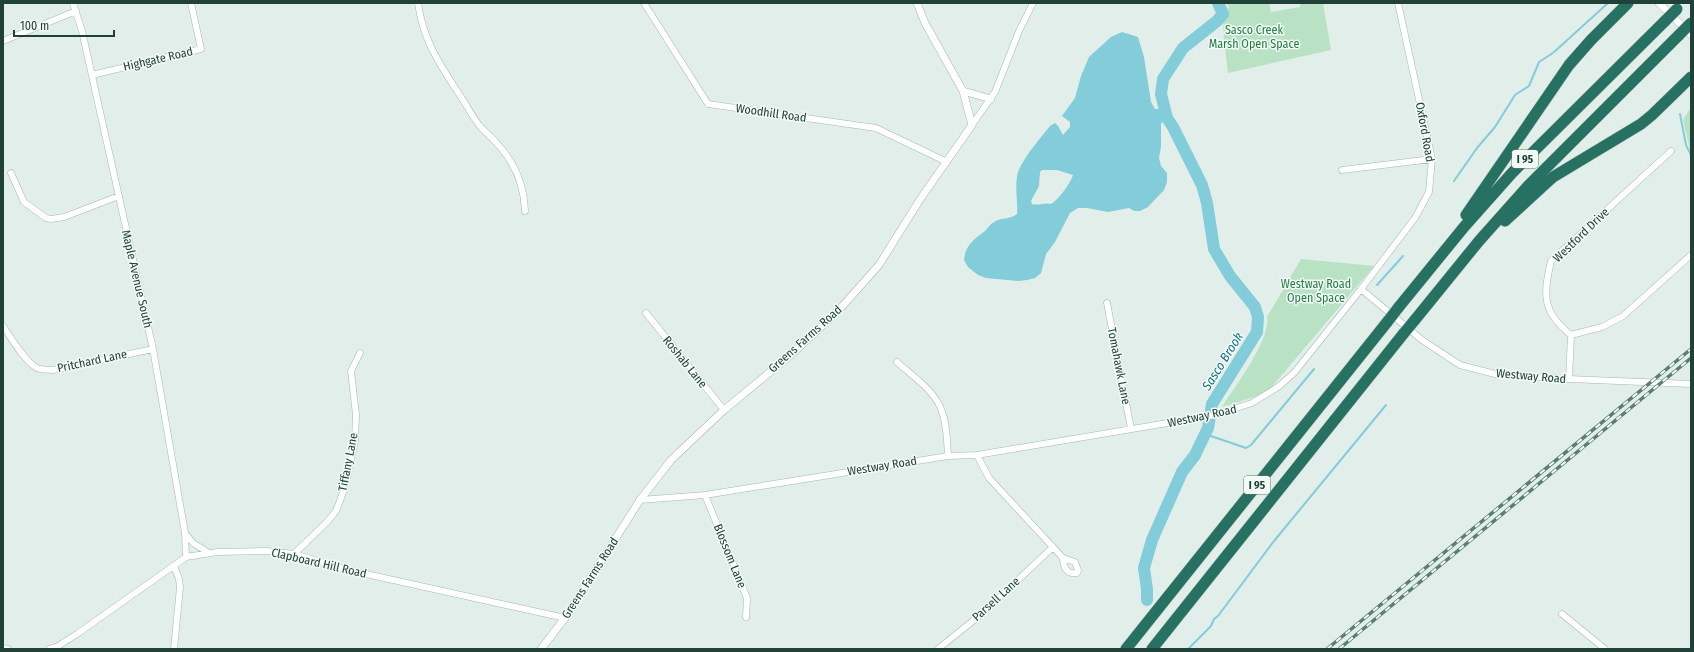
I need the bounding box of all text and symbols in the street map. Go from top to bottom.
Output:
scale bar [14,12,114,38]
text: 100 m [20,19,49,33]
park label: Sasco Creek Marsh Open Space [1209,23,1299,51]
street label: Highgate Road [122,44,194,74]
street label: Woodhill Road [735,101,807,125]
street label: Oxford Road [1413,101,1437,163]
road number: I 95 [1512,150,1538,168]
street label: Westford Drive [1550,205,1612,265]
street label: Maple Avenue South [119,229,155,329]
park label: Westway Road Open Space [1281,277,1351,305]
street label: Greens Farms Road [766,303,844,375]
street label: Tomahawk Lane [1105,326,1133,406]
water label: Sasco Brook [1198,329,1246,394]
street label: Roshab Lane [660,333,710,391]
street label: Pritchard Lane [56,347,128,375]
street label: Westway Road [1495,366,1567,386]
street label: Westway Road [1166,402,1238,430]
street label: Tiffany Lane [335,431,361,492]
street label: Westway Road [846,454,918,478]
road number: I 95 [1244,476,1270,494]
street label: Blossom Lane [711,522,749,590]
street label: Greens Farms Road [559,535,621,621]
street label: Clapboard Hill Road [270,545,368,581]
street label: Parsell Lane [969,574,1023,624]

